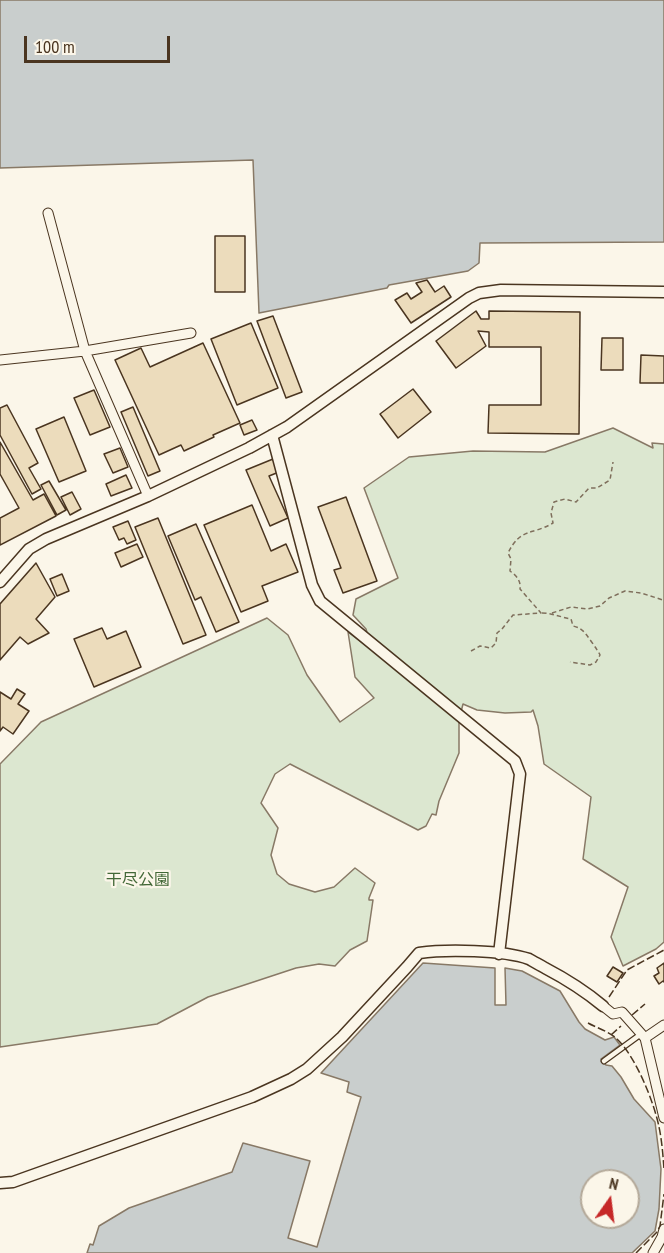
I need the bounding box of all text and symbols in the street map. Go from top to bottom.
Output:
scale bar [27,24,172,62]
text: 100 m [35,35,75,58]
park label: 干尽公園 [106,870,170,890]
north arrow [580,1169,640,1229]
text: N [607,1173,620,1194]

